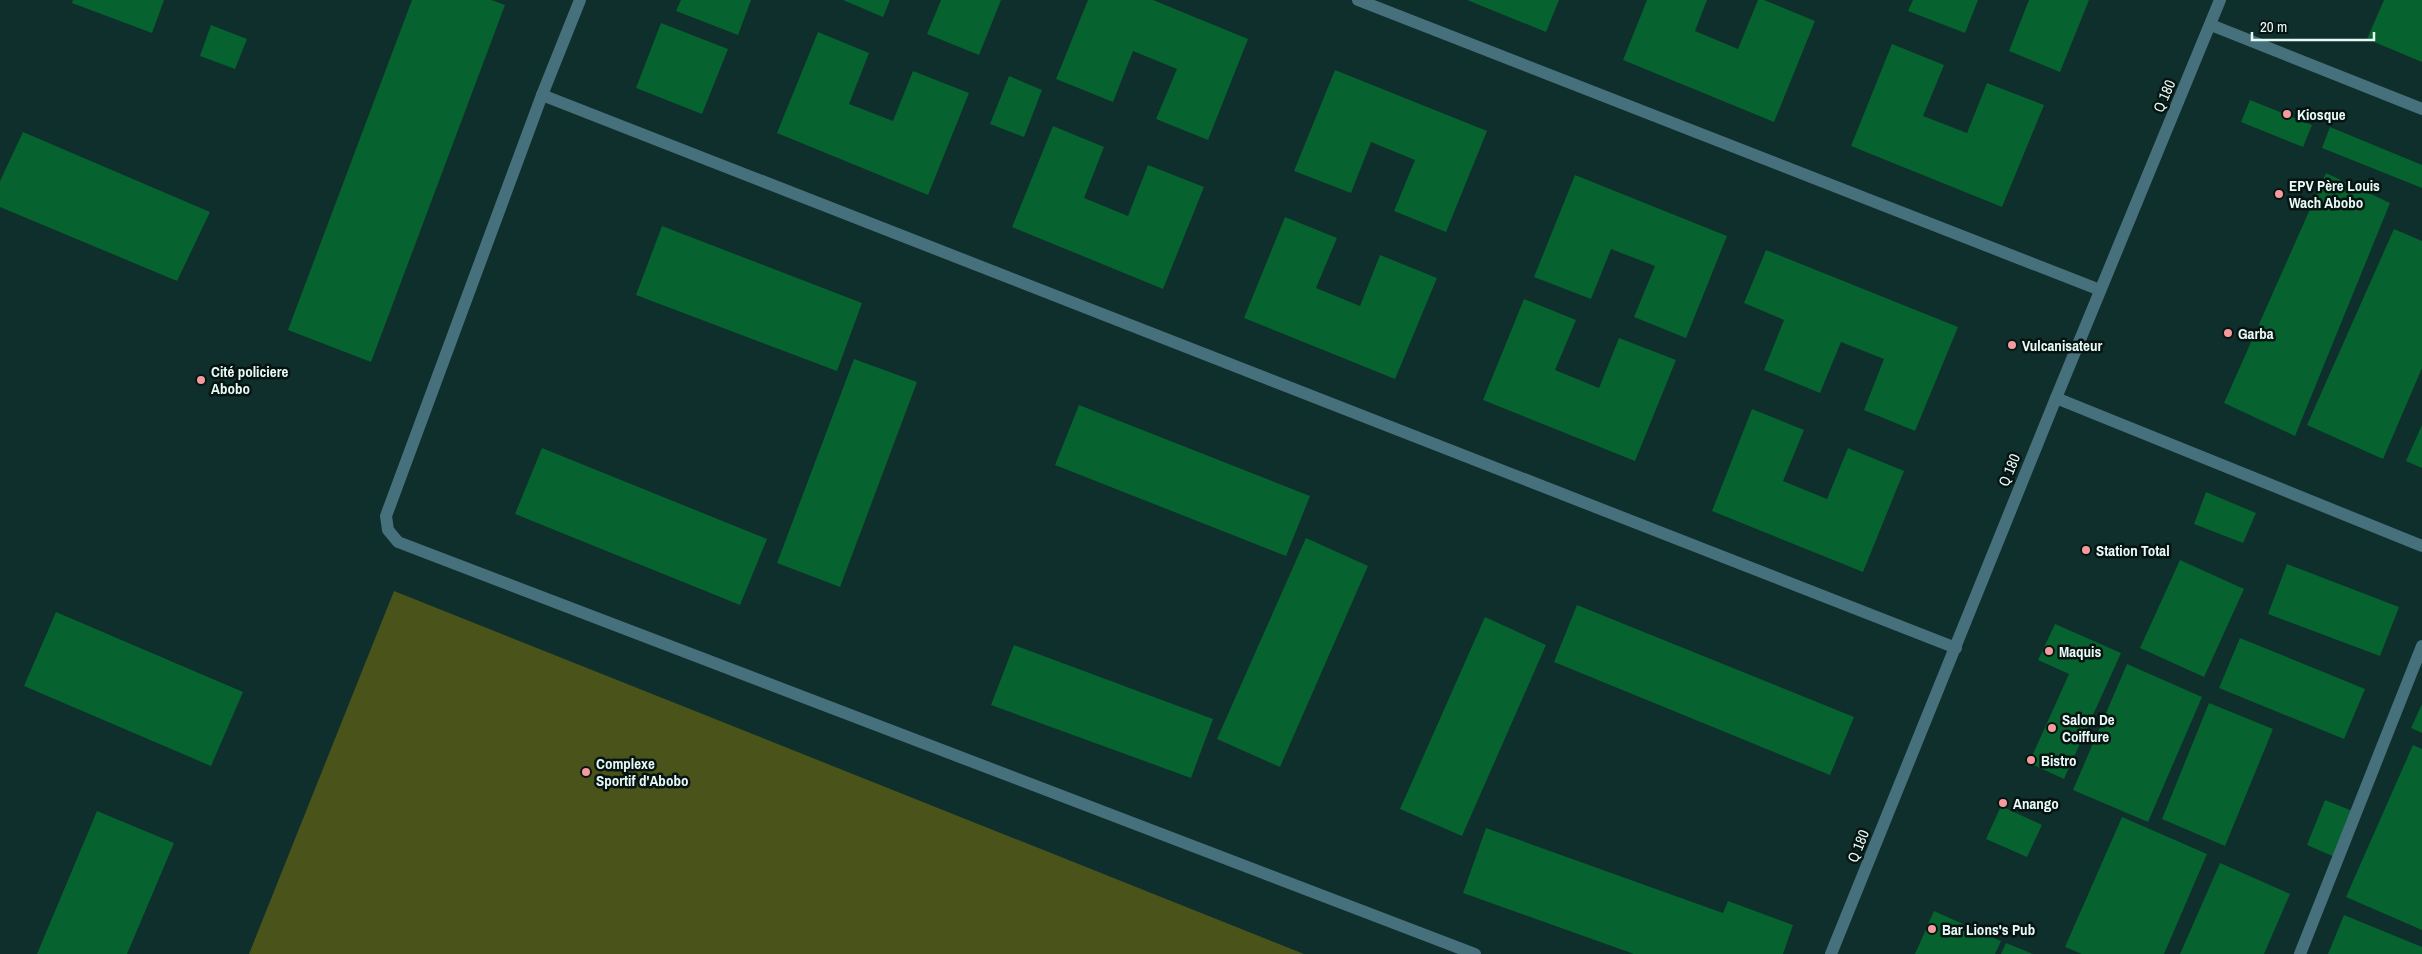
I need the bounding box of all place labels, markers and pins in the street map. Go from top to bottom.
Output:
place label: Kiosque [2297,104,2346,125]
marker: Kiosque [2281,108,2293,120]
place label: EPV Père Louis Wach Abobo [2289,175,2380,213]
marker: EPV Père Louis Wach Abobo [2273,188,2285,200]
place label: Garba [2238,323,2274,344]
marker: Garba [2222,327,2234,339]
place label: Vulcanisateur [2022,335,2102,356]
marker: Vulcanisateur [2006,339,2018,351]
place label: Cité policiere Abobo [211,361,288,399]
marker: Cité policiere Abobo [195,374,207,386]
place label: Station Total [2096,540,2170,561]
marker: Station Total [2080,544,2092,556]
place label: Maquis [2059,641,2102,662]
marker: Maquis [2043,645,2055,657]
place label: Salon De Coiffure [2062,709,2115,747]
marker: Salon De Coiffure [2046,722,2058,734]
place label: Bistro [2041,750,2077,771]
place label: Complexe Sportif d'Abobo [596,753,688,791]
marker: Bistro [2025,754,2037,766]
marker: Complexe Sportif d'Abobo [580,766,592,778]
place label: Anango [2013,793,2059,814]
marker: Anango [1997,797,2009,809]
place label: Bar Lions's Pub [1942,919,2035,940]
marker: Bar Lions's Pub [1926,923,1938,935]

